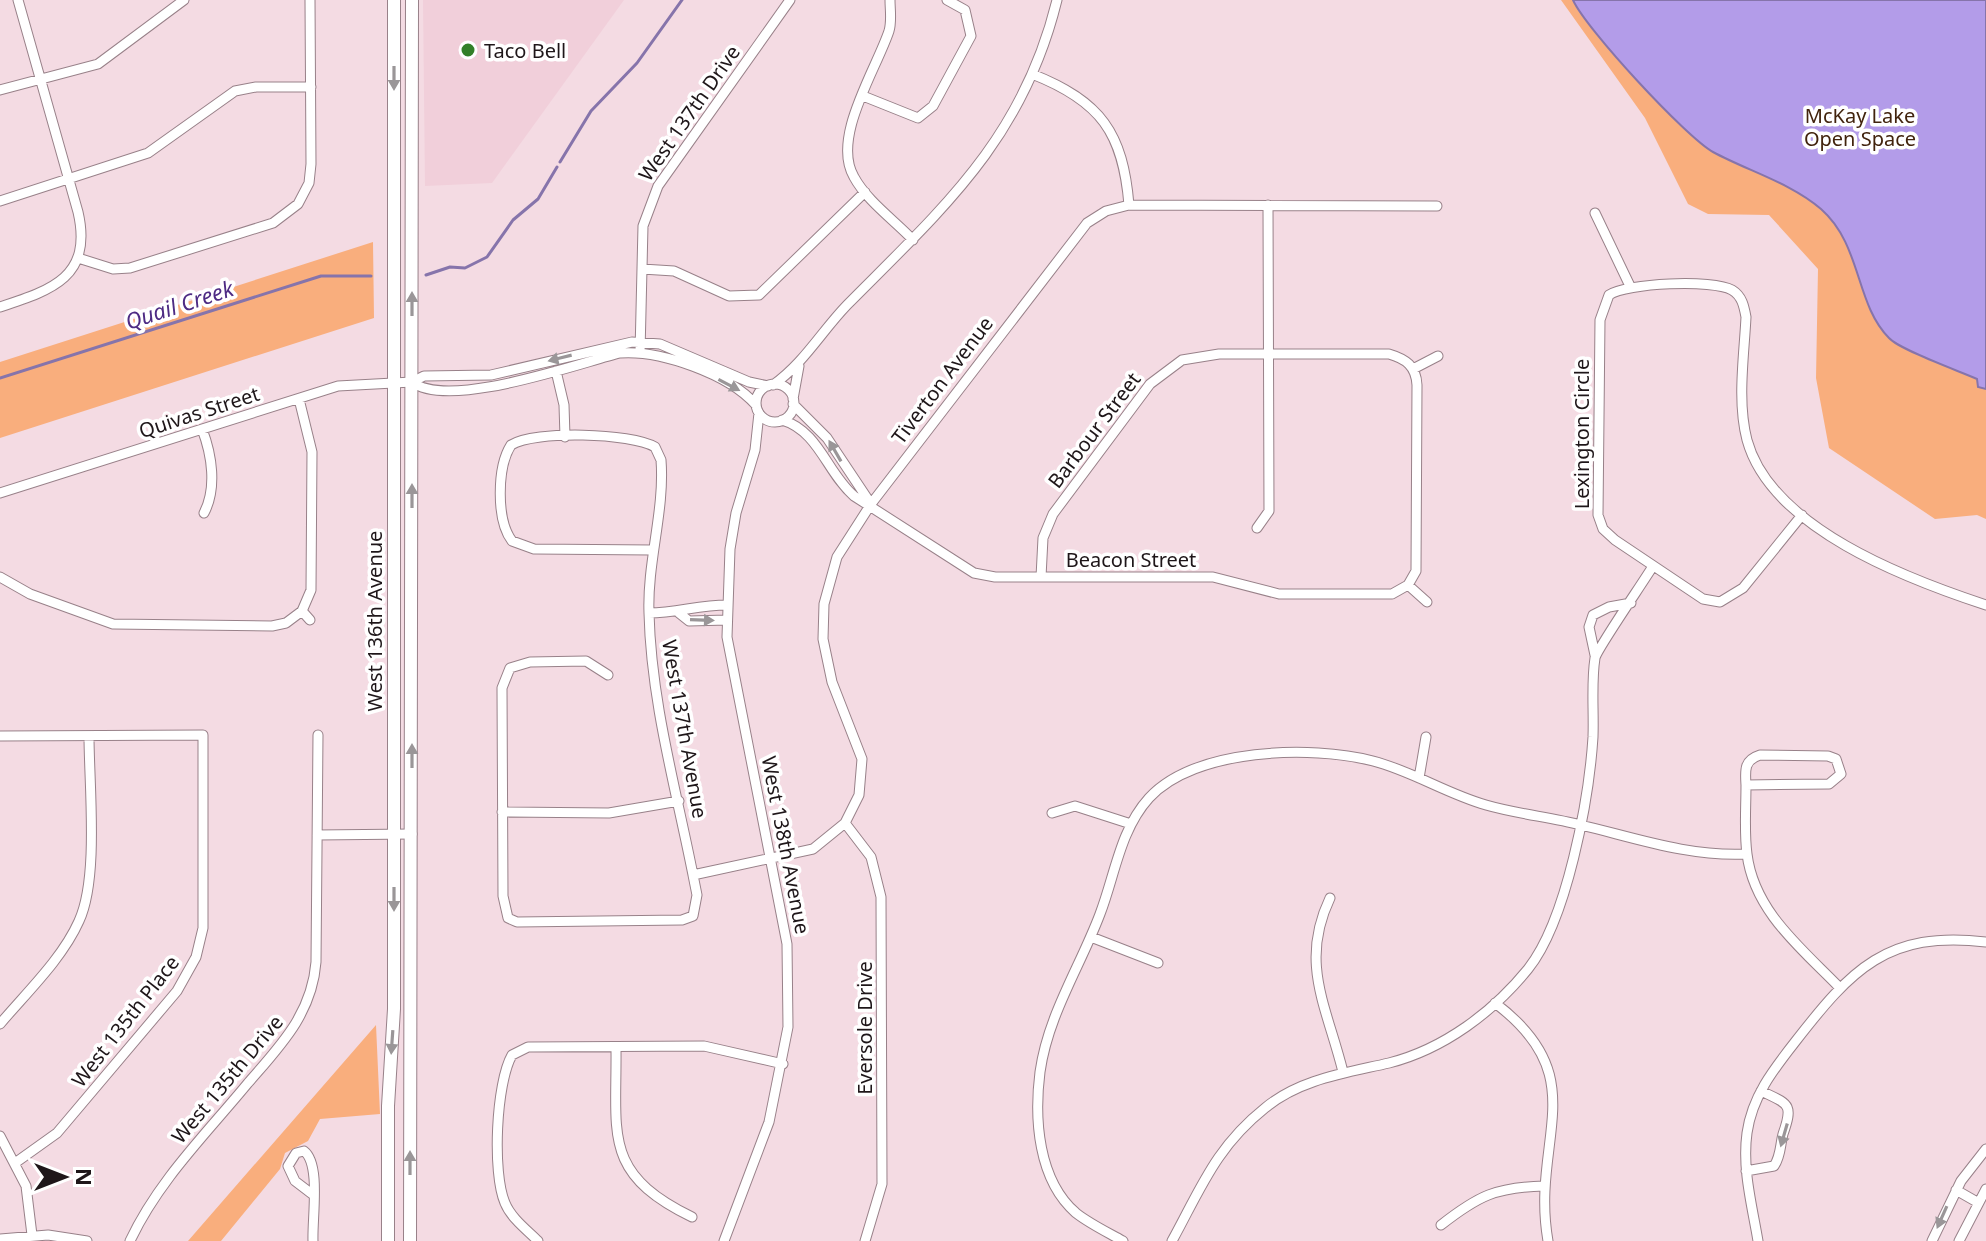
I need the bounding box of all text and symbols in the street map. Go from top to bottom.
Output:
place label: Taco Bell [484,37,566,64]
street label: West 137th Drive [632,40,746,186]
marker: Taco Bell [459,41,477,59]
one-way arrow [388,66,400,91]
park label: McKay Lake Open Space [1804,102,1916,152]
water label: Quail Creek [121,272,238,336]
one-way arrow [406,291,418,316]
street label: Tiverton Avenue [885,311,999,449]
one-way arrow [548,352,573,365]
street label: Lexington Circle [1568,359,1595,509]
street label: Barbour Street [1042,367,1146,493]
one-way arrow [717,379,740,392]
street label: Quivas Street [135,380,263,444]
one-way arrow [828,440,842,463]
one-way arrow [406,483,418,508]
street label: West 136th Avenue [361,531,388,711]
street label: Beacon Street [1066,546,1196,573]
one-way arrow [690,614,715,627]
street label: West 137th Avenue [656,638,714,820]
one-way arrow [406,743,418,768]
street label: West 138th Avenue [755,754,817,936]
one-way arrow [388,887,400,912]
street label: West 135th Place [65,950,185,1092]
street label: Eversole Drive [851,961,878,1095]
street label: West 135th Drive [165,1009,289,1149]
one-way arrow [385,1030,398,1055]
one-way arrow [1777,1124,1790,1148]
north arrow [24,1137,104,1217]
one-way arrow [404,1150,416,1175]
text: N [70,1168,100,1186]
one-way arrow [1935,1205,1949,1229]

